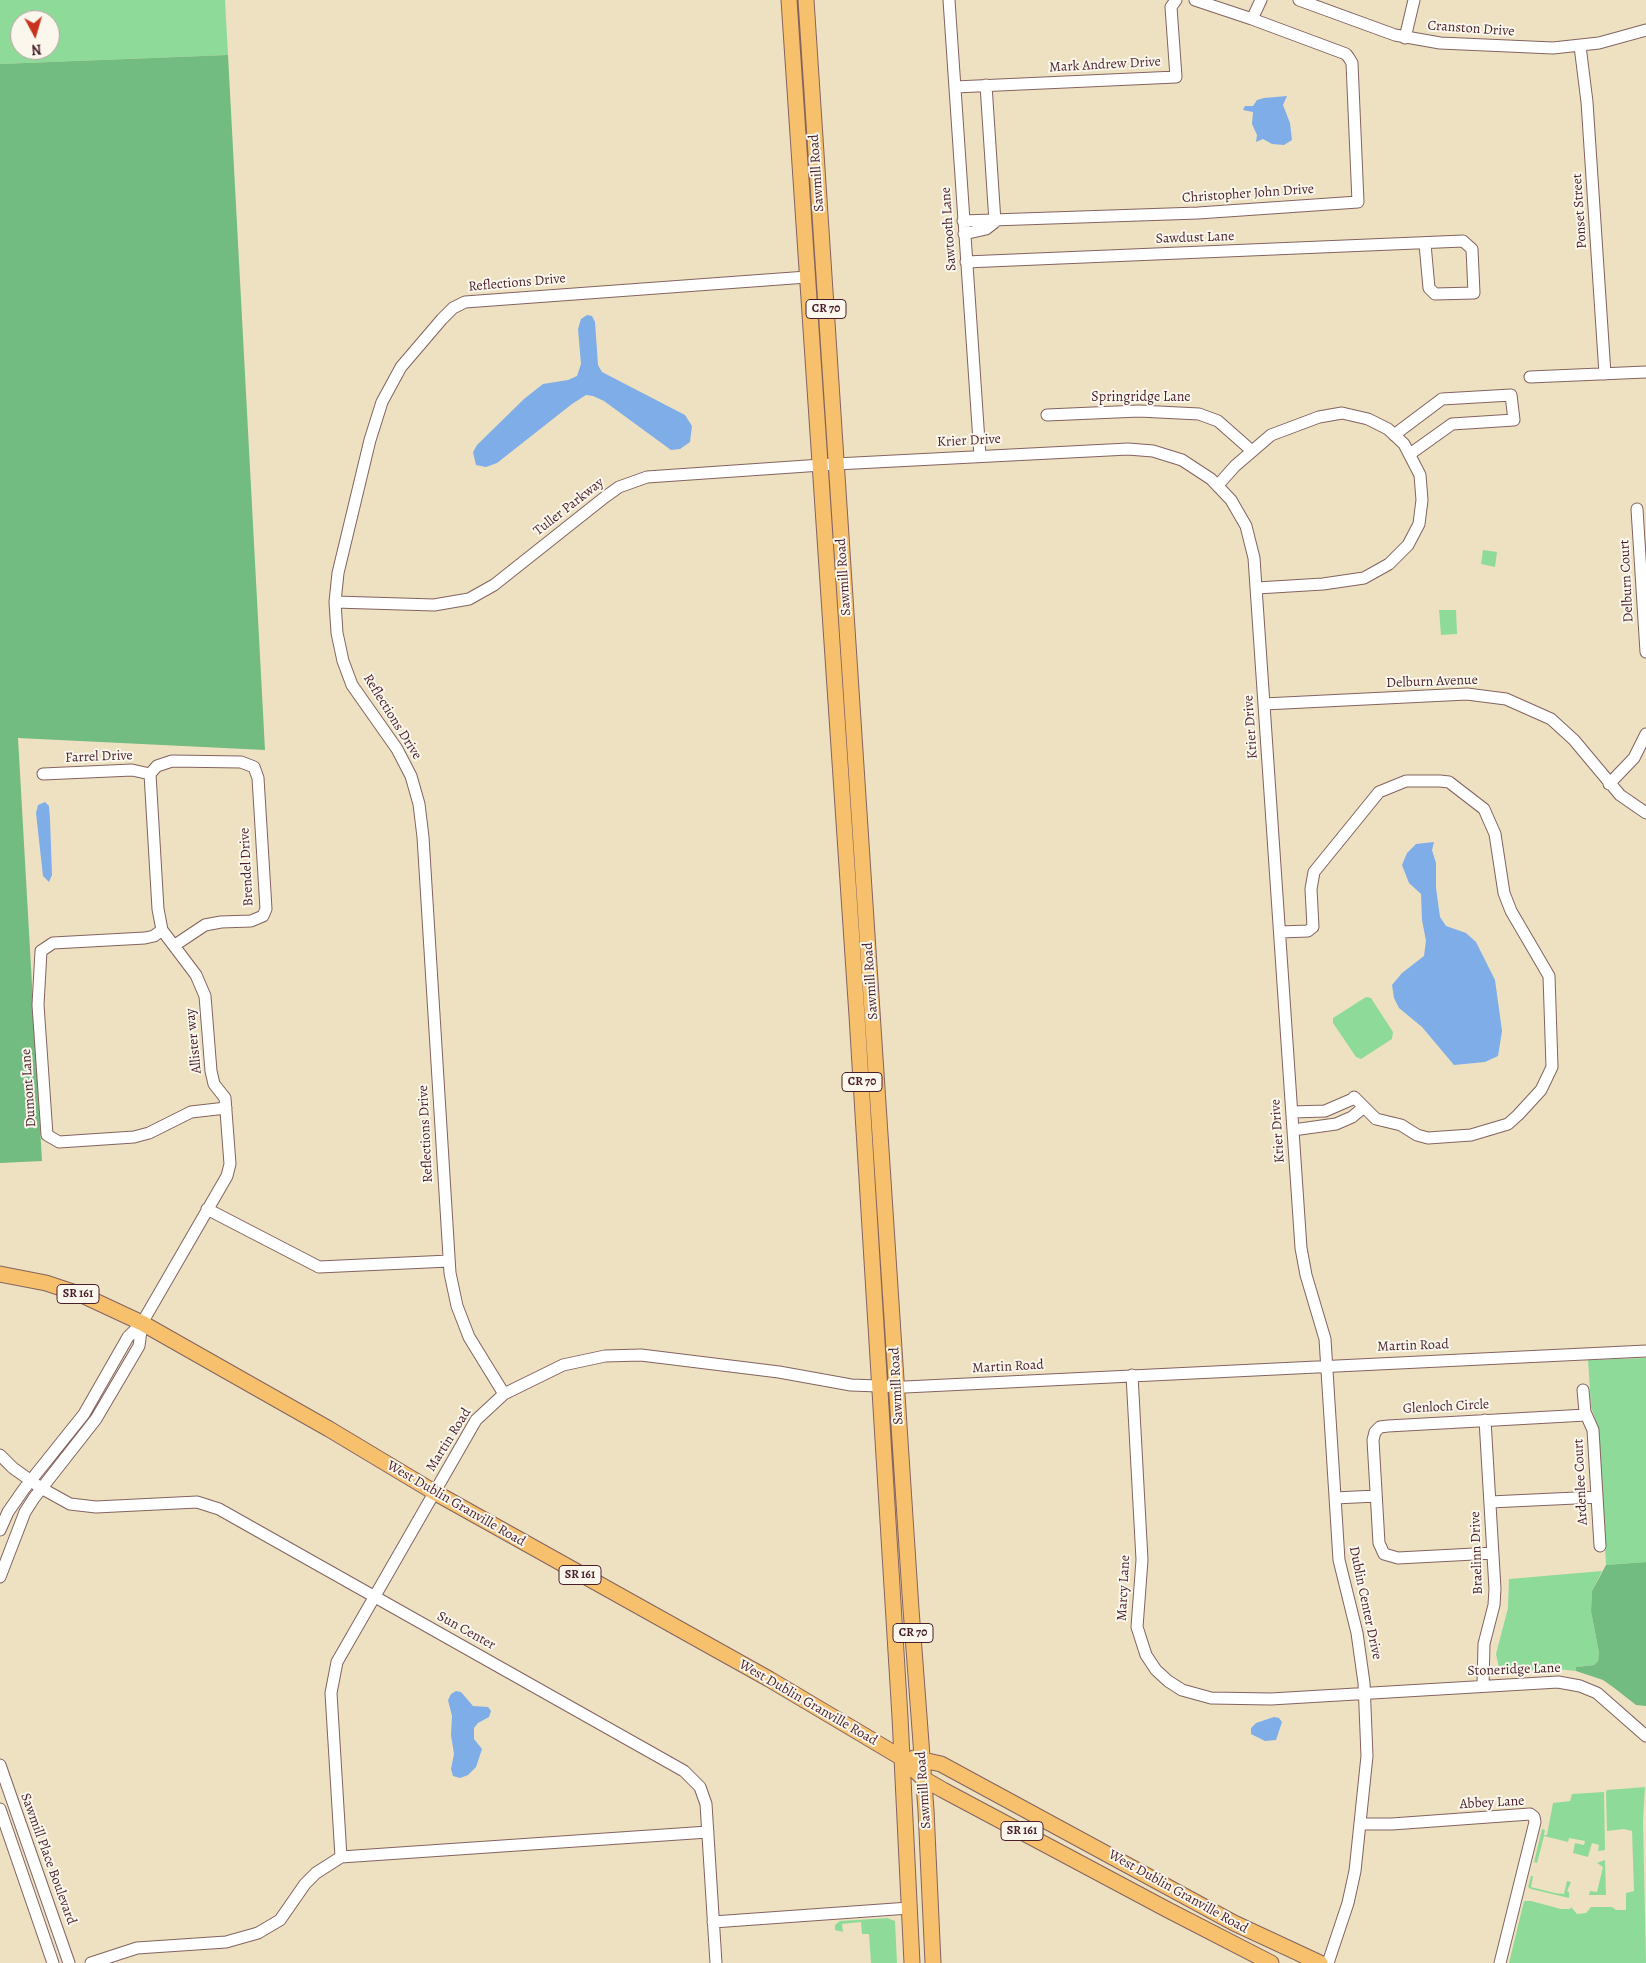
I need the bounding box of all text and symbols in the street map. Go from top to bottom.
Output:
north arrow [10,10,60,60]
street label: Cranston Drive [1427,18,1515,40]
text: N [30,39,43,59]
street label: Mark Andrew Drive [1049,54,1161,76]
street label: Sawmill Road [806,134,828,212]
street label: Ponset Street [1569,173,1591,249]
street label: Christopher John Drive [1181,181,1315,207]
street label: Sawtooth Lane [938,186,960,272]
street label: Sawdust Lane [1155,228,1235,248]
street label: Reflections Drive [468,270,566,296]
road number: CR 70 [806,300,846,318]
street label: Springridge Lane [1091,390,1191,406]
street label: Krier Drive [937,431,1001,451]
street label: Tuller Parkway [531,474,607,540]
street label: Sawmill Road [833,538,855,616]
street label: Delburn Court [1616,539,1638,623]
street label: Reflections Drive [359,671,425,763]
street label: Delburn Avenue [1386,672,1478,692]
street label: Krier Drive [1240,695,1262,759]
street label: Farrel Drive [65,747,133,767]
street label: Brendel Drive [237,827,257,907]
street label: Sawmill Road [860,942,882,1020]
street label: Allister way [182,1008,206,1074]
street label: Dumont Lane [18,1048,40,1128]
road number: CR 70 [842,1072,882,1092]
street label: Reflections Drive [415,1085,437,1183]
street label: Krier Drive [1267,1099,1289,1163]
road number: SR 161 [57,1285,99,1304]
street label: Martin Road [1377,1336,1449,1356]
street label: Sawmill Road [887,1347,907,1425]
street label: Martin Road [972,1357,1044,1377]
street label: Glenloch Circle [1402,1396,1490,1418]
street label: Martin Road [423,1405,475,1475]
street label: Ardenlee Court [1570,1438,1592,1526]
street label: West Dublin Granville Road [384,1457,528,1551]
street label: Braelinn Drive [1467,1511,1487,1595]
street label: Dublin Center Drive [1345,1545,1385,1661]
street label: Marcy Lane [1114,1555,1134,1621]
road number: SR 161 [559,1566,601,1584]
street label: Sun Center [434,1608,498,1654]
road number: CR 70 [893,1624,933,1642]
street label: West Dublin Granville Road [736,1656,880,1750]
street label: Stoneridge Lane [1467,1660,1561,1680]
street label: Sawmill Road [913,1751,935,1829]
street label: Sawmill Place Boulevard [16,1791,80,1927]
street label: Abbey Lane [1459,1793,1525,1813]
road number: SR 161 [1001,1822,1043,1840]
street label: West Dublin Granville Road [1105,1847,1251,1937]

